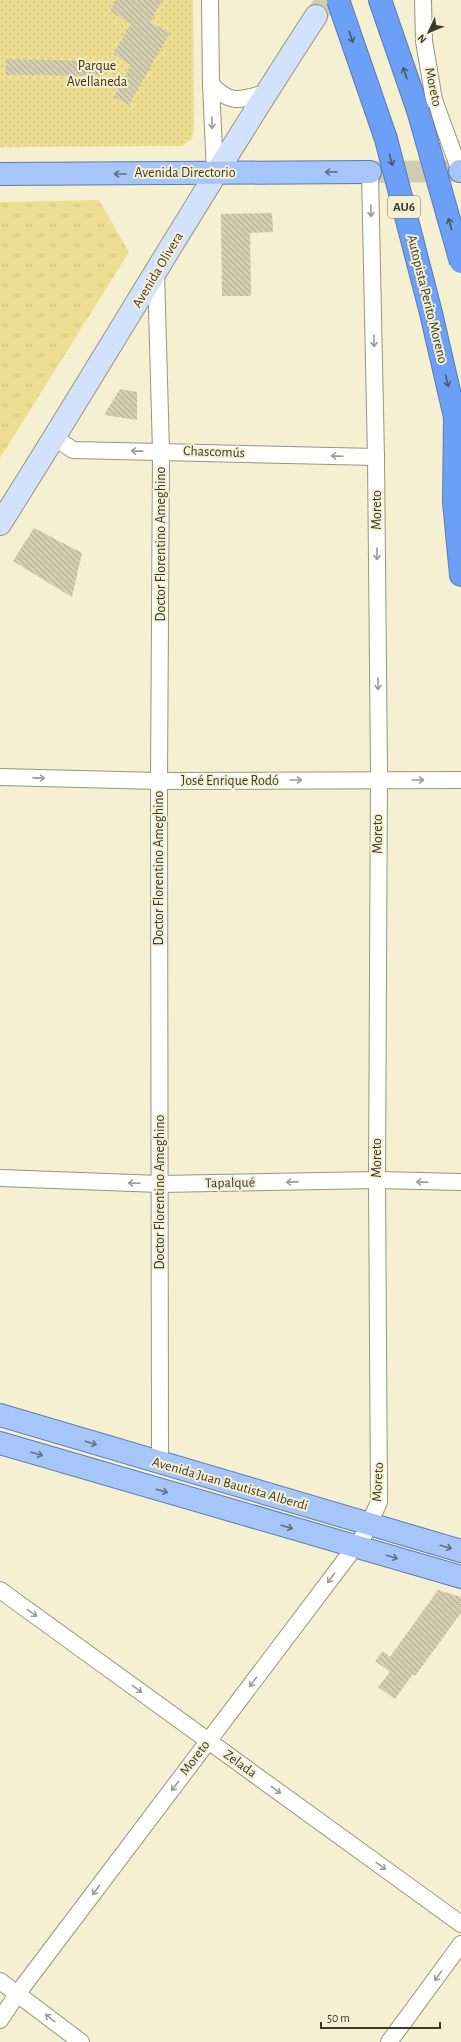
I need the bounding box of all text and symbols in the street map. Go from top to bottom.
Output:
north arrow [409,12,449,52]
one-way arrow [347,30,355,42]
text: N [416,32,429,45]
park label: Parque Avellaneda [67,59,128,89]
street label: Moreto [422,66,444,108]
one-way arrow [401,67,408,80]
one-way arrow [208,116,216,129]
one-way arrow [388,153,396,166]
street label: Avenida Directorio [134,166,236,180]
one-way arrow [325,168,338,176]
one-way arrow [114,170,127,178]
road number: AU6 [388,196,420,218]
one-way arrow [367,204,375,217]
one-way arrow [446,218,454,231]
street label: Avenida Olivera [130,229,186,310]
street label: Autopista Perito Moreno [404,233,450,365]
one-way arrow [370,334,378,347]
one-way arrow [443,375,451,388]
street label: Chascomús [183,444,245,460]
one-way arrow [131,447,144,454]
one-way arrow [331,452,344,460]
street label: Doctor Florentino Ameghino [154,466,168,621]
street label: Moreto [370,490,384,530]
one-way arrow [373,547,381,560]
one-way arrow [374,677,382,690]
one-way arrow [32,774,45,782]
street label: José Enrique Rodó [181,774,279,788]
one-way arrow [289,776,302,784]
one-way arrow [411,776,424,784]
street label: Doctor Florentino Ameghino [152,790,166,945]
street label: Moreto [371,814,385,854]
street label: Doctor Florentino Ameghino [153,1114,167,1269]
street label: Moreto [370,1138,384,1178]
street label: Tapalqué [205,1176,255,1190]
one-way arrow [286,1178,299,1186]
one-way arrow [416,1178,429,1186]
one-way arrow [128,1179,141,1187]
one-way arrow [84,1440,97,1447]
one-way arrow [31,1451,44,1458]
street label: Avenida Juan Bautista Alberdi [150,1455,310,1513]
street label: Moreto [370,1462,386,1502]
one-way arrow [156,1488,169,1495]
one-way arrow [280,1524,293,1531]
one-way arrow [440,1544,453,1551]
one-way arrow [385,1554,398,1561]
one-way arrow [327,1572,335,1583]
one-way arrow [26,1608,37,1617]
one-way arrow [249,1676,257,1687]
one-way arrow [131,1685,142,1693]
street label: Moreto [177,1738,213,1778]
street label: Zelada [221,1747,260,1781]
one-way arrow [170,1780,179,1791]
one-way arrow [270,1786,281,1794]
one-way arrow [375,1862,386,1871]
one-way arrow [92,1884,101,1895]
one-way arrow [434,1970,442,1981]
scale bar [321,2004,440,2030]
text: 50 m [327,2012,350,2024]
one-way arrow [45,2014,56,2022]

